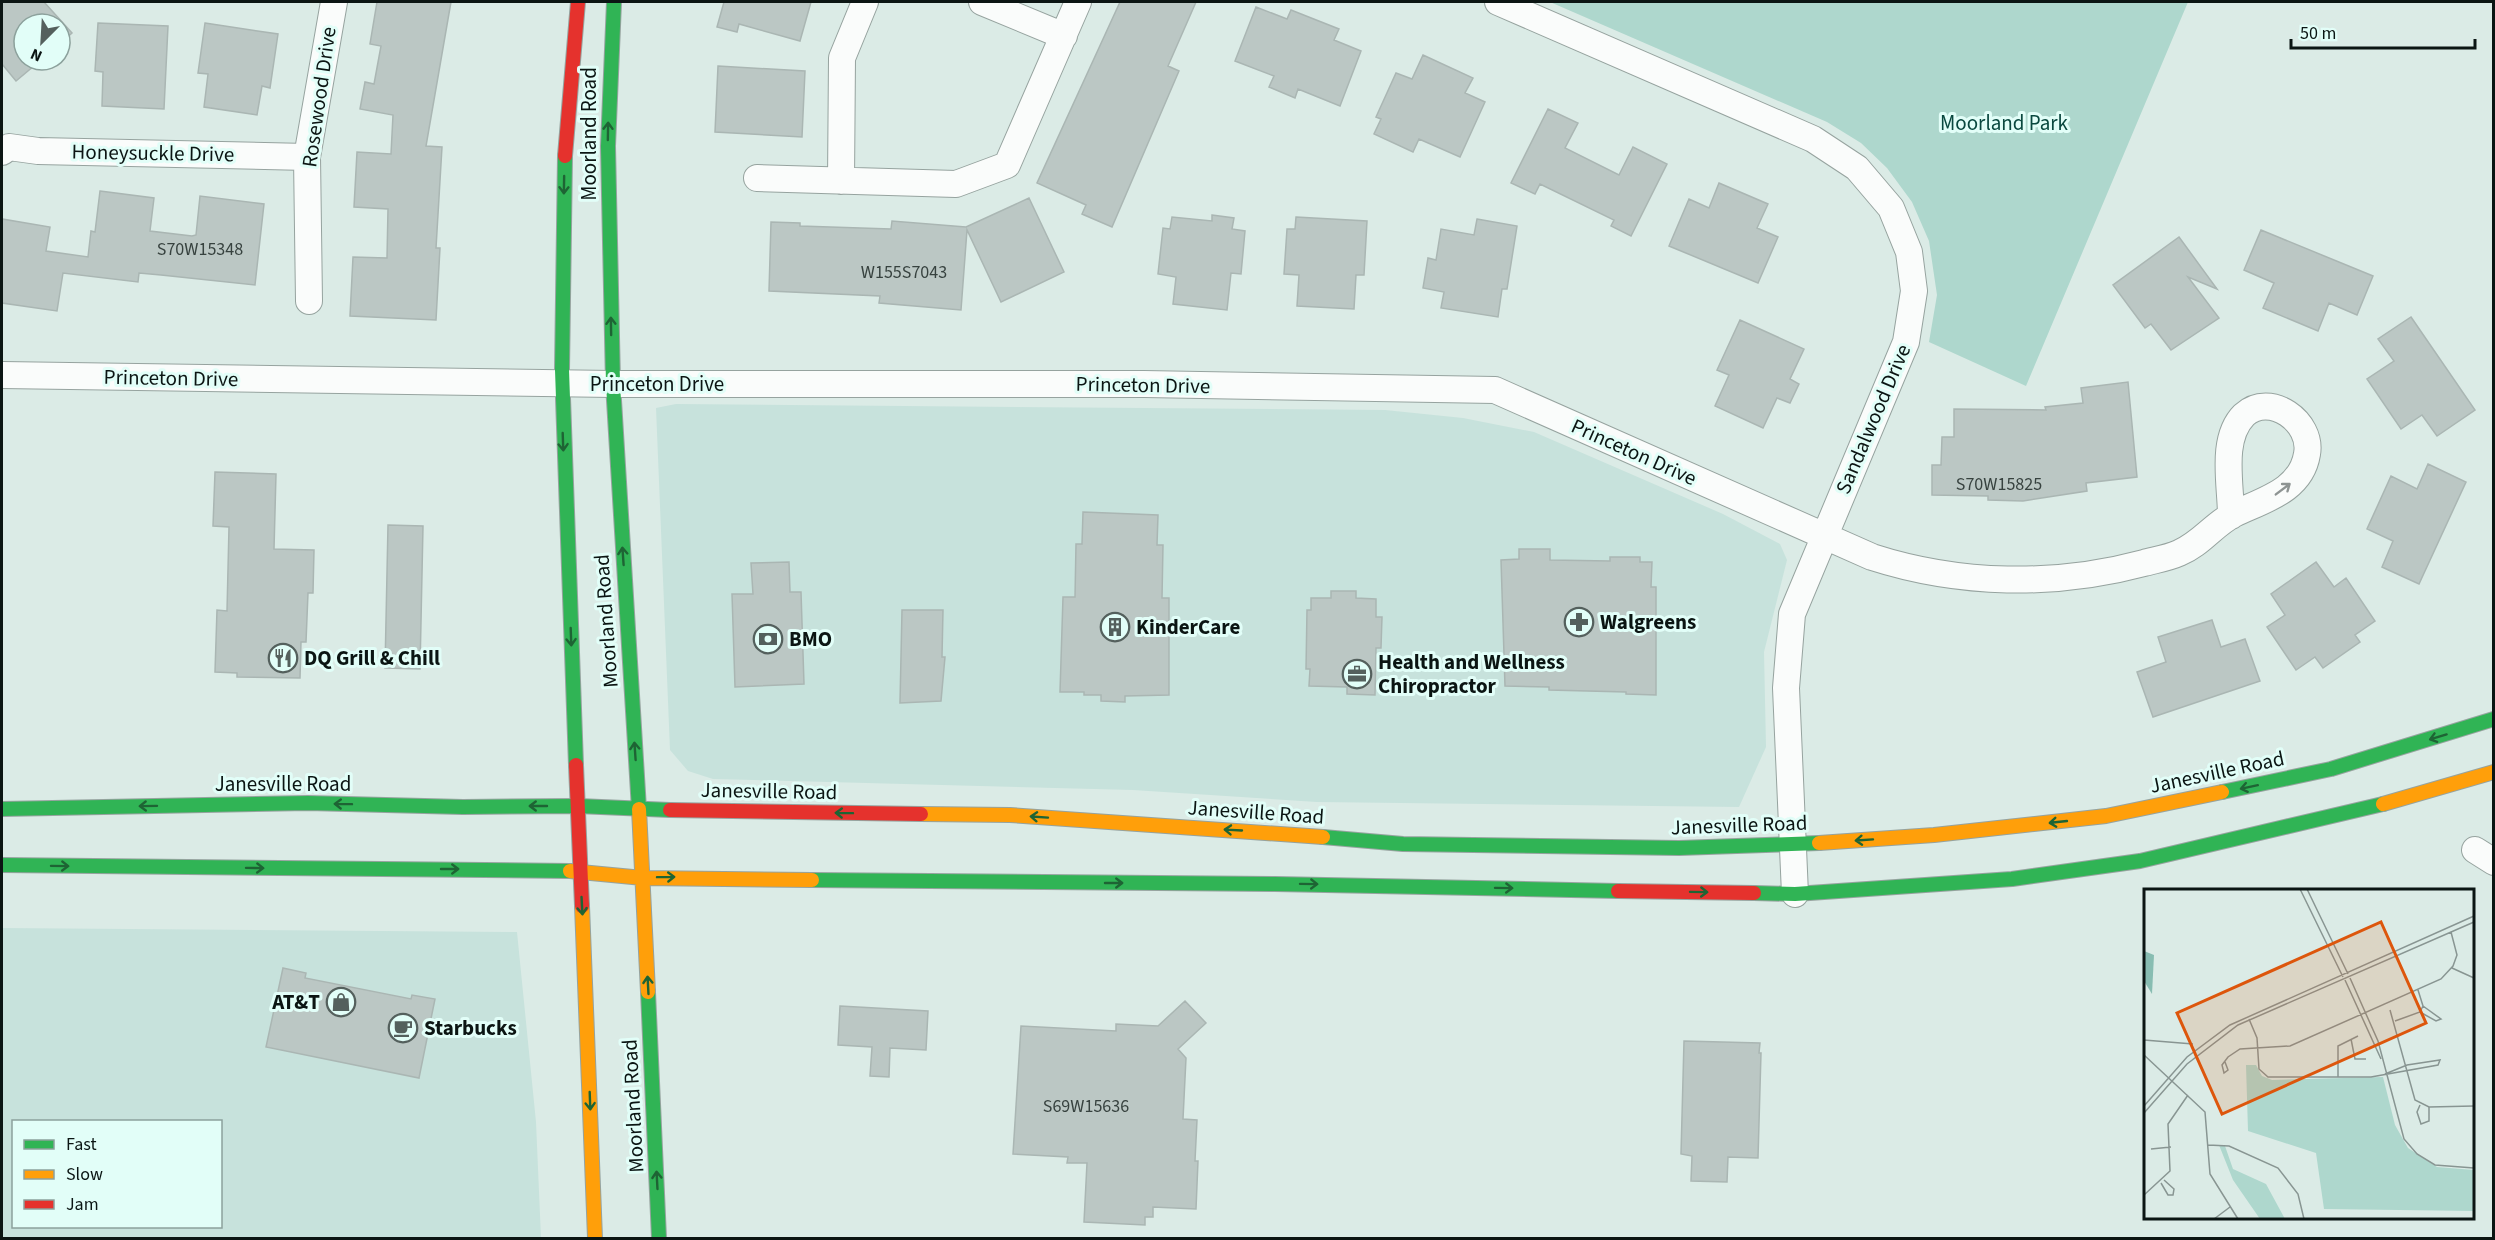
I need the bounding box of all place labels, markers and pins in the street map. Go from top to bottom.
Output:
pharmacy icon: Walgreens [1563,606,1595,638]
place label: Walgreens [1600,607,1696,637]
building icon: KinderCare [1099,611,1131,643]
place label: KinderCare [1136,612,1240,642]
bank icon: BMO [752,623,784,655]
place label: BMO [789,624,832,654]
restaurant icon: DQ Grill & Chill [267,642,299,674]
place label: DQ Grill & Chill [304,643,440,673]
place label: Health and Wellness Chiropractor [1378,647,1565,701]
office icon: Health and Wellness Chiropractor [1341,658,1373,690]
shop icon: AT&T [325,986,357,1018]
place label: AT&T [271,987,320,1017]
cafe icon: Starbucks [387,1012,419,1044]
place label: Starbucks [424,1013,517,1043]

